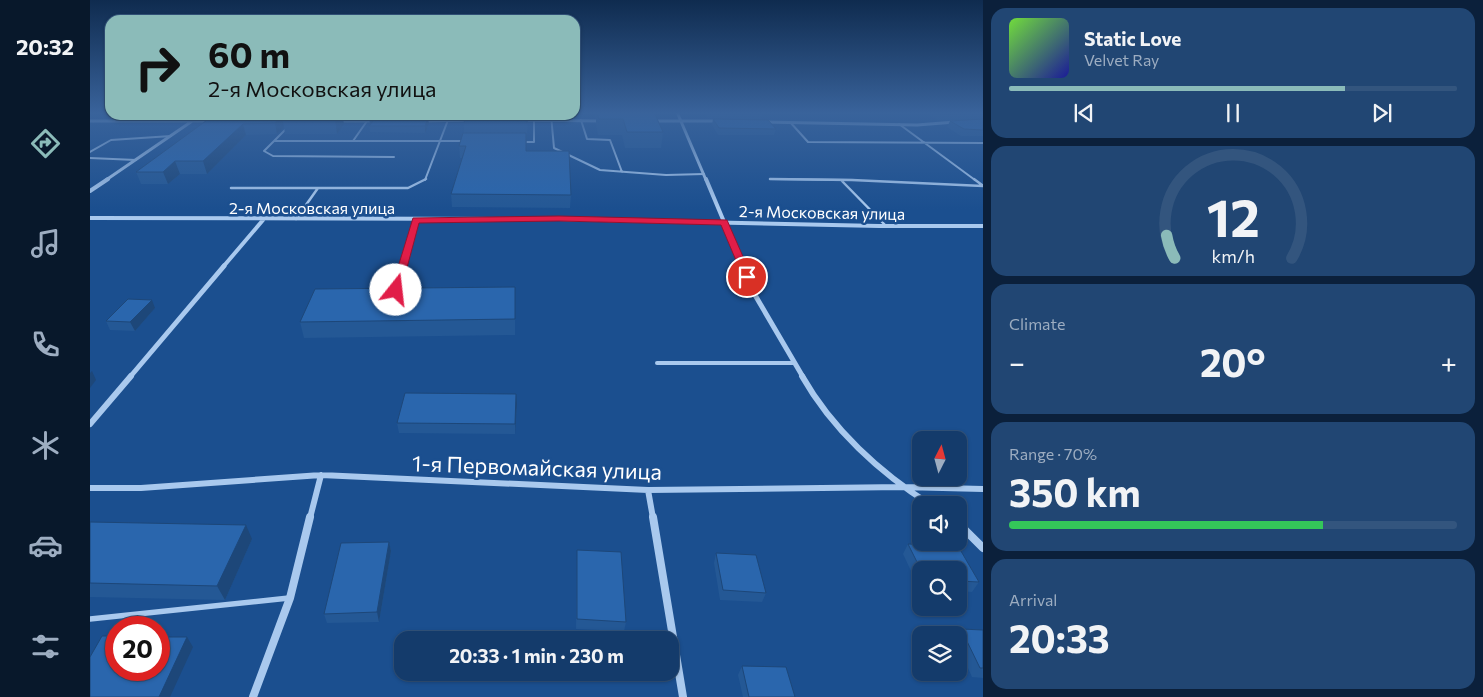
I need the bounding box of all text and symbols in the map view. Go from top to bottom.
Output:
text: Static Love [1084,27,1181,50]
text: 60 m [208,32,290,75]
text: 20:32 [16,33,74,60]
icon: right [125,35,190,100]
text: Velvet Ray [1084,50,1159,69]
text: 2-я Московская улица [208,75,436,102]
icon: previous [1070,99,1098,127]
icon: pause [1219,99,1247,127]
icon: next [1368,99,1396,127]
icon: directions [28,126,63,161]
text: 12 [1206,184,1260,248]
street label: 2-я Московская улица [229,198,395,217]
street label: 2-я Московская улица [739,201,905,223]
icon: music [28,226,63,261]
text: km/h [1211,245,1255,267]
pin [726,256,768,298]
position arrow [369,263,421,315]
icon: arrive [733,263,761,291]
text: Climate [1009,314,1065,333]
icon: phone [28,327,63,362]
text: 20° [1200,338,1266,385]
text: − [1009,345,1025,379]
text: + [1441,345,1457,379]
icon: climate [28,428,63,463]
north arrow [912,431,968,486]
map controls [912,431,967,681]
text: Range · 70% [1009,444,1097,463]
street label: 1-я Первомайская улица [412,449,662,485]
text: 350 km [1009,468,1141,515]
button: sound [912,496,967,551]
icon: car [28,528,63,563]
button: search [912,561,967,616]
text: Arrival [1009,590,1057,609]
text: 20:33 [1009,614,1110,661]
speed limit sign: 20 [105,616,170,681]
button: layers [912,626,967,681]
icon: filters [28,629,63,664]
text: 20:33 · 1 min · 230 m [449,644,624,667]

